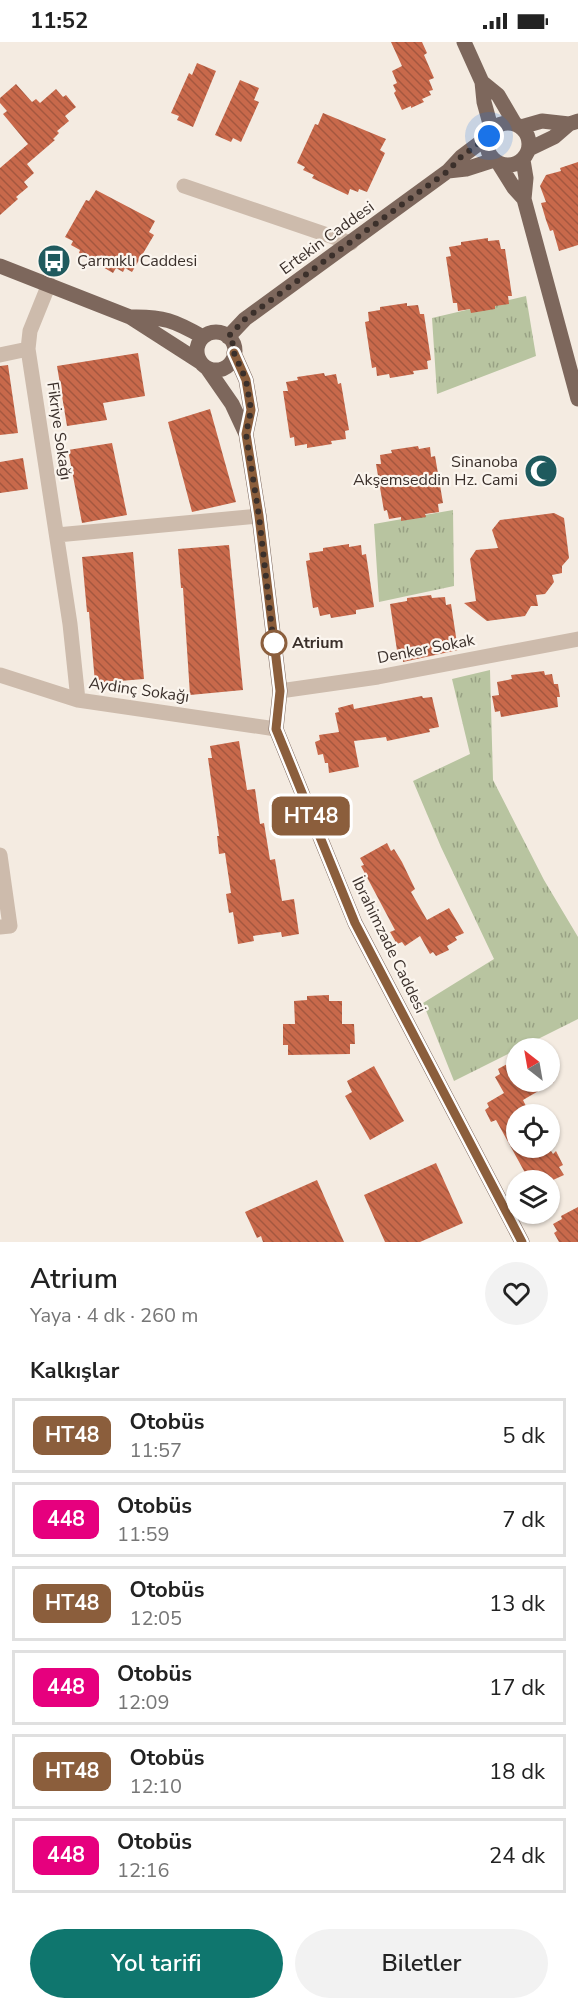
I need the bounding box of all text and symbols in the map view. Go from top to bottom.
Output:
text: 11:52 [30,6,88,36]
your location [474,121,504,151]
street label: Ertekin Caddesi [275,196,379,280]
bus stop icon: Çarmıklı Caddesi [36,243,72,279]
place label: Çarmıklı Caddesi [77,250,197,272]
street label: Fikriye Sokağı [41,381,77,481]
place label: Sinanoba Akşemseddin Hz. Cami [353,451,518,491]
mosque icon: Sinanoba Akşemseddin Hz. Cami [523,453,559,489]
street label: Denker Sokak [375,629,478,669]
marker: Atrium [261,630,287,656]
place label: Atrium [292,632,343,654]
street label: Aydinç Sokağı [87,672,191,708]
line badge: HT48 [269,796,353,836]
text: HT48 [284,802,338,830]
street label: İbrahimzade Caddesi [346,873,432,1017]
north arrow [506,1038,560,1092]
map controls [506,1038,560,1224]
button: locate [506,1104,560,1158]
button: layers [506,1170,560,1224]
text: Atrium [30,1260,118,1298]
button: heart [485,1262,548,1325]
text: Yaya · 4 dk · 260 m [30,1302,198,1329]
text: Kalkışlar [30,1356,119,1386]
text: Otobüs [129,1407,204,1437]
text: HT48 [45,1421,99,1449]
text: 5 dk [502,1421,545,1451]
text: 11:57 [129,1437,182,1464]
text: Otobüs [117,1491,192,1521]
text: 448 [47,1505,85,1533]
text: 7 dk [502,1505,545,1535]
text: 11:59 [117,1521,170,1548]
text: Otobüs [129,1575,204,1605]
text: HT48 [45,1589,99,1617]
text: 13 dk [489,1589,545,1619]
text: 12:05 [129,1605,182,1632]
text: Otobüs [117,1659,192,1689]
text: 448 [47,1673,85,1701]
text: 17 dk [489,1673,545,1703]
text: 12:09 [117,1689,170,1716]
text: Otobüs [129,1743,204,1773]
text: HT48 [45,1757,99,1785]
text: 18 dk [489,1757,545,1787]
text: 12:10 [129,1773,182,1800]
text: Otobüs [117,1827,192,1857]
text: 448 [47,1841,85,1869]
text: 24 dk [489,1841,545,1871]
text: 12:16 [117,1857,170,1884]
button: Yol tarifi [30,1929,283,1998]
button: Biletler [295,1929,548,1998]

